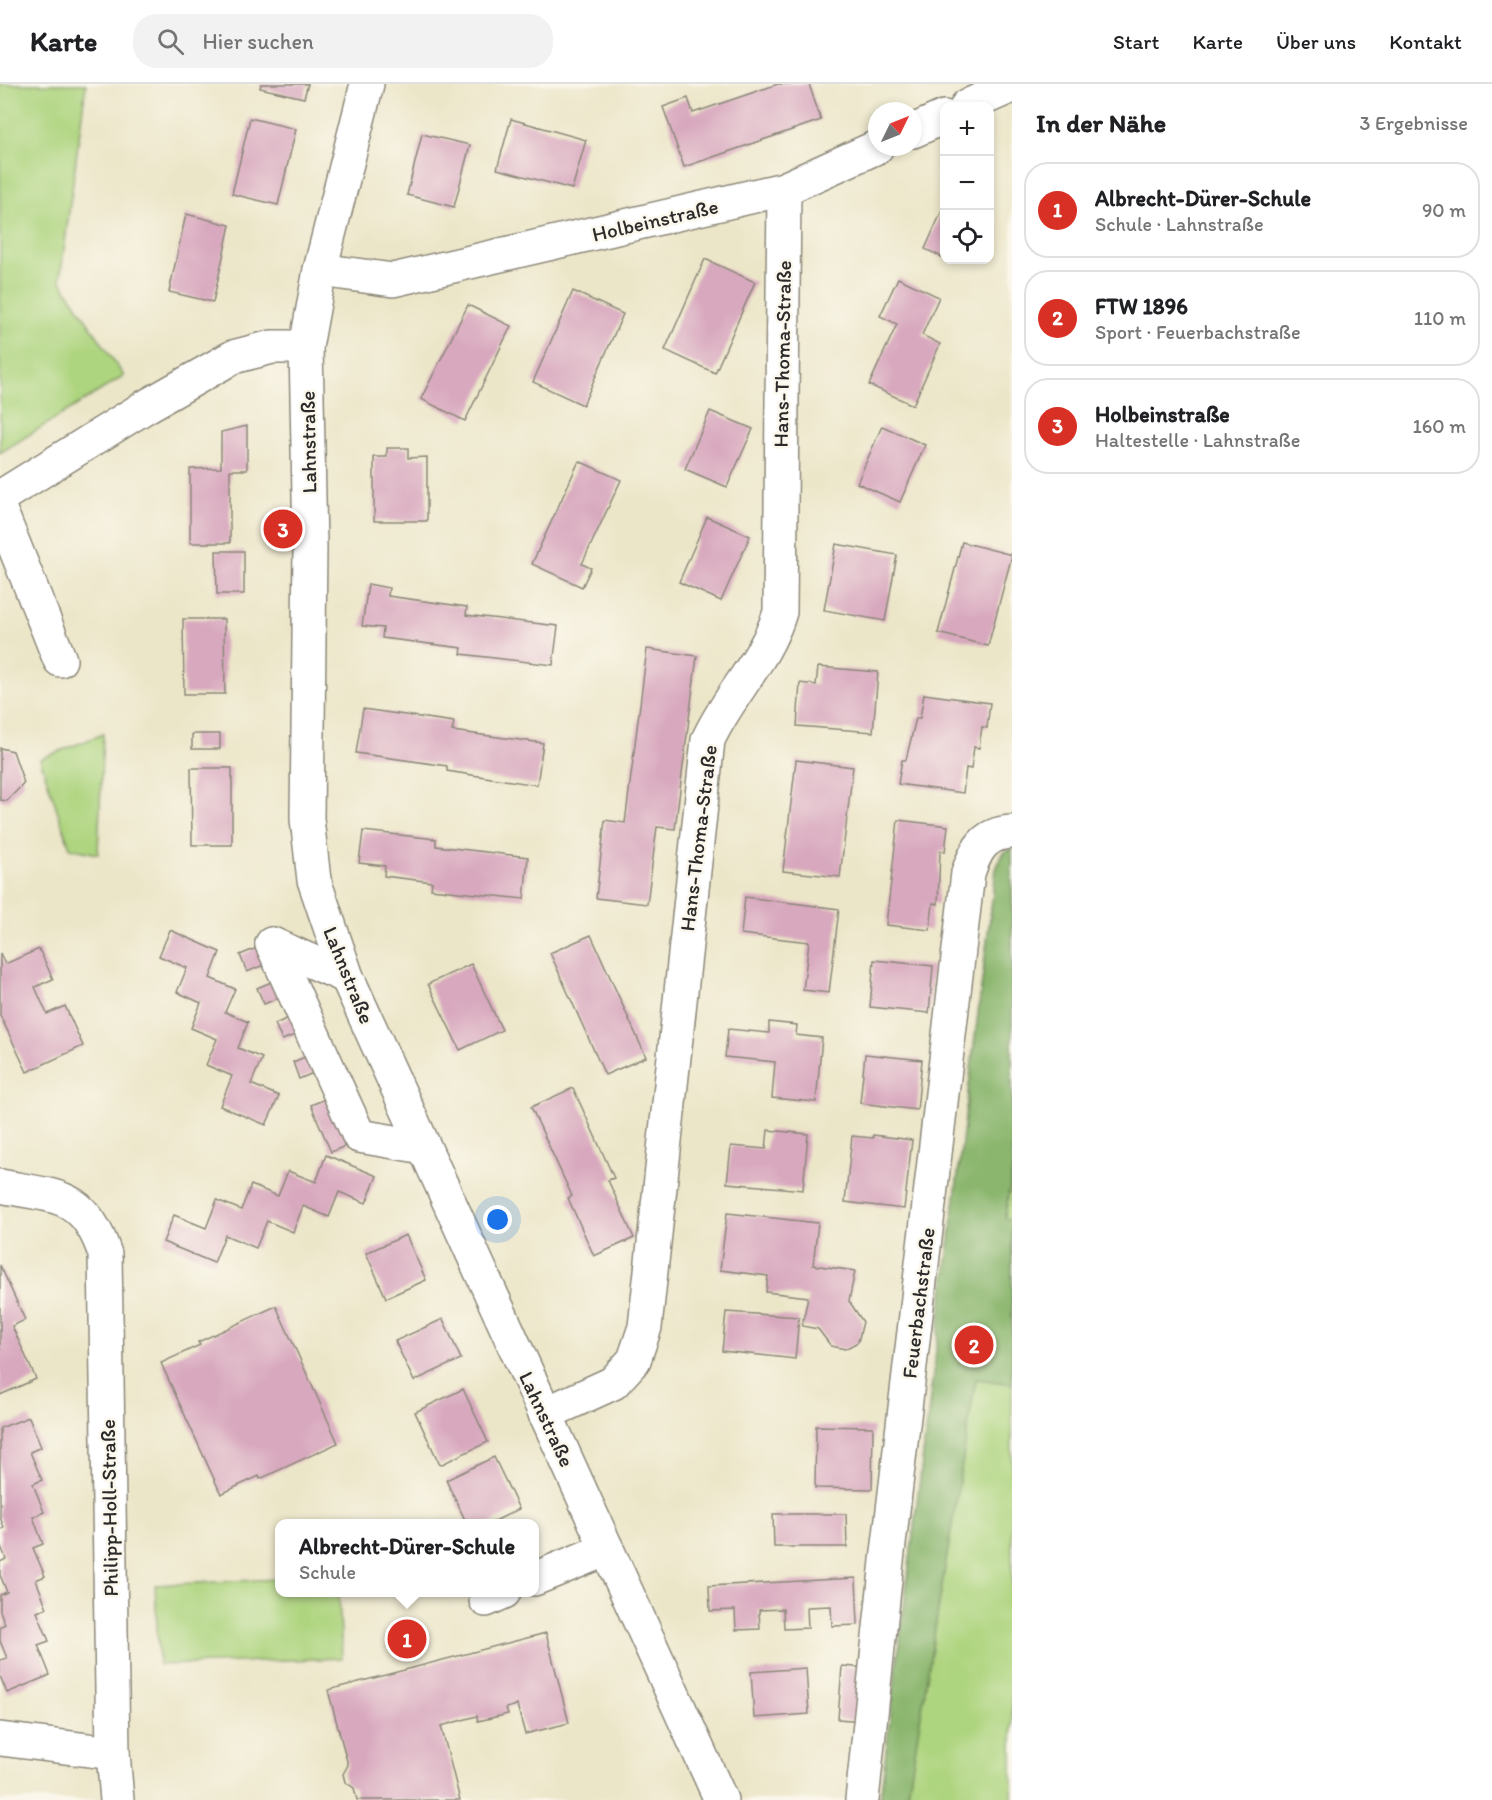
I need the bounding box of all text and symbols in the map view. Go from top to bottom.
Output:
search box [133,14,553,68]
text: Karte [30,24,97,58]
icon: search [154,25,187,58]
text: Hier suchen [202,28,314,55]
text: Start [1113,29,1159,54]
text: Karte [1192,29,1243,54]
text: Über uns [1276,29,1356,54]
text: Kontakt [1389,29,1462,54]
north arrow [868,102,922,156]
map controls [940,102,994,264]
button: + [940,102,994,156]
text: In der Nähe [1036,107,1166,139]
text: 3 Ergebnisse [1360,111,1468,135]
button: − [940,156,994,210]
text: Albrecht-Dürer-Schule [1095,185,1311,212]
street label: Holbeinstraße [589,193,721,247]
text: 1 [1053,198,1062,222]
text: 90 m [1422,198,1466,222]
button: locate [940,210,994,264]
text: Schule · Lahnstraße [1095,212,1264,236]
street label: Hans-Thoma-Straße [768,260,796,448]
text: FTW 1896 [1095,293,1188,320]
text: 2 [1052,306,1063,330]
text: 110 m [1414,306,1466,330]
text: Sport · Feuerbachstraße [1095,320,1301,344]
street label: Lahnstraße [295,390,321,494]
text: Holbeinstraße [1095,401,1230,428]
text: 3 [1052,414,1063,438]
text: 160 m [1413,414,1466,438]
text: Haltestelle · Lahnstraße [1095,428,1300,452]
pin: 3 [264,506,302,552]
street label: Hans-Thoma-Straße [674,743,722,933]
street label: Lahnstraße [318,923,380,1027]
your location [483,1205,512,1234]
street label: Feuerbachstraße [896,1226,940,1380]
pin: 2 [954,1322,994,1368]
street label: Lahnstraße [514,1367,580,1471]
street label: Philipp-Holl-Straße [95,1419,123,1597]
popup [275,1519,539,1597]
text: Albrecht-Dürer-Schule [299,1533,515,1560]
text: Schule [299,1560,356,1584]
pin: 1 [388,1616,426,1662]

